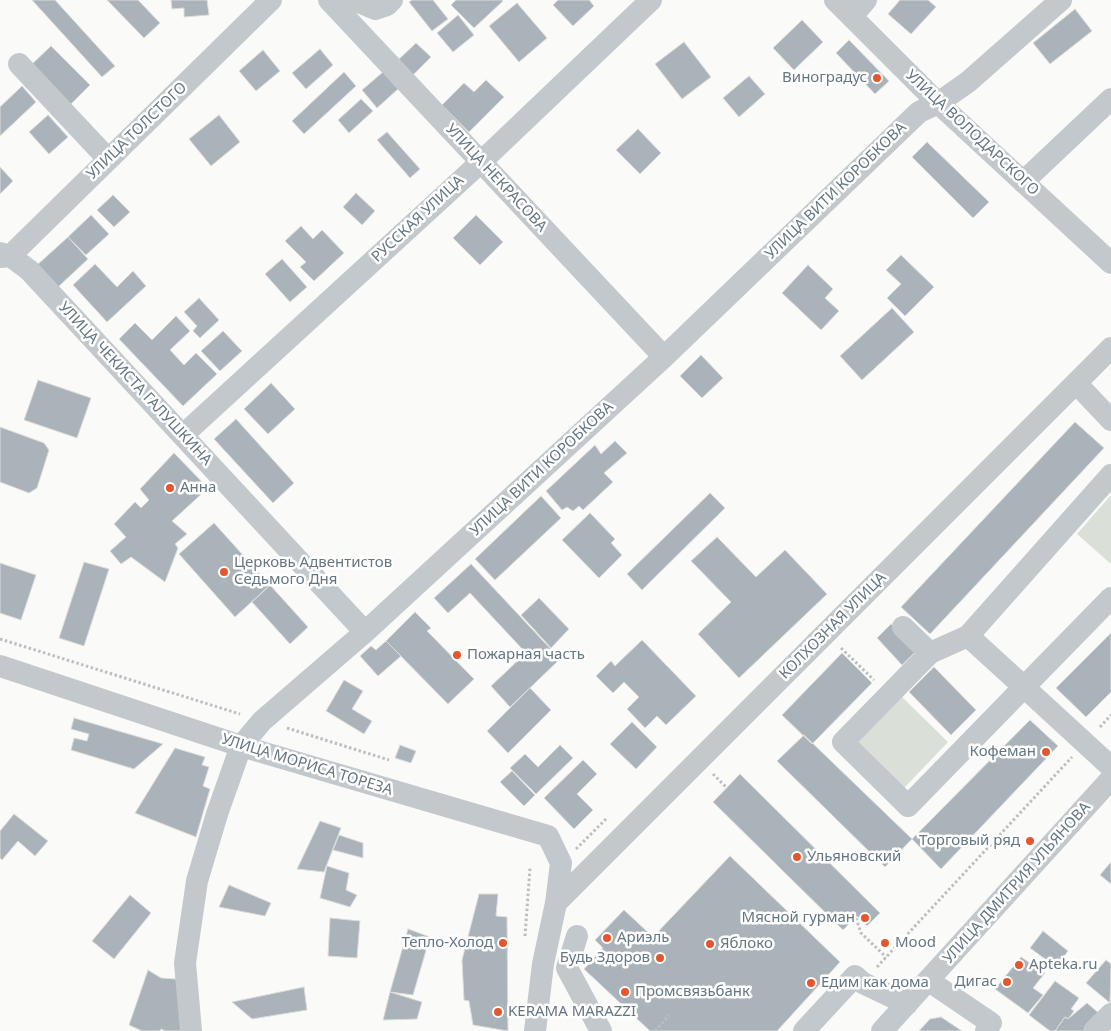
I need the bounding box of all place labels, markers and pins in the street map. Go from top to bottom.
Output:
place label: Виноградус [782,69,867,87]
marker: Виноградус [871,72,883,84]
place label: Анна [180,479,216,497]
marker: Анна [164,482,176,494]
place label: Церковь Адвентистов Седьмого Дня [234,554,392,589]
marker: Церковь Адвентистов Седьмого Дня [218,566,230,578]
place label: Пожарная часть [467,646,585,664]
marker: Пожарная часть [451,649,463,661]
place label: Кофеман [970,743,1036,761]
marker: Кофеман [1040,746,1052,758]
place label: Торговый ряд [919,832,1020,850]
marker: Торговый ряд [1024,835,1036,847]
place label: Ульяновский [807,848,901,866]
marker: Ульяновский [791,851,803,863]
place label: Мясной гурман [742,909,855,927]
marker: Мясной гурман [859,912,871,924]
place label: Ариэль [617,929,669,947]
marker: Ариэль [601,932,613,944]
place label: Тепло-Холод [401,934,493,952]
place label: Mood [895,934,936,952]
place label: Яблоко [720,935,773,953]
marker: Тепло-Холод [497,937,509,949]
marker: Mood [879,937,891,949]
marker: Яблоко [704,938,716,950]
place label: Будь Здоров [560,949,650,967]
marker: Будь Здоров [654,952,666,964]
place label: Apteka.ru [1029,956,1098,974]
marker: Apteka.ru [1013,959,1025,971]
place label: Дигас [954,973,997,991]
place label: Едим как дома [821,974,929,992]
marker: Дигас [1001,976,1013,988]
marker: Едим как дома [805,977,817,989]
place label: Промсвязьбанк [635,983,750,1001]
marker: Промсвязьбанк [619,986,631,998]
place label: KERAMA MARAZZI [508,1003,636,1021]
marker: KERAMA MARAZZI [492,1006,504,1018]

